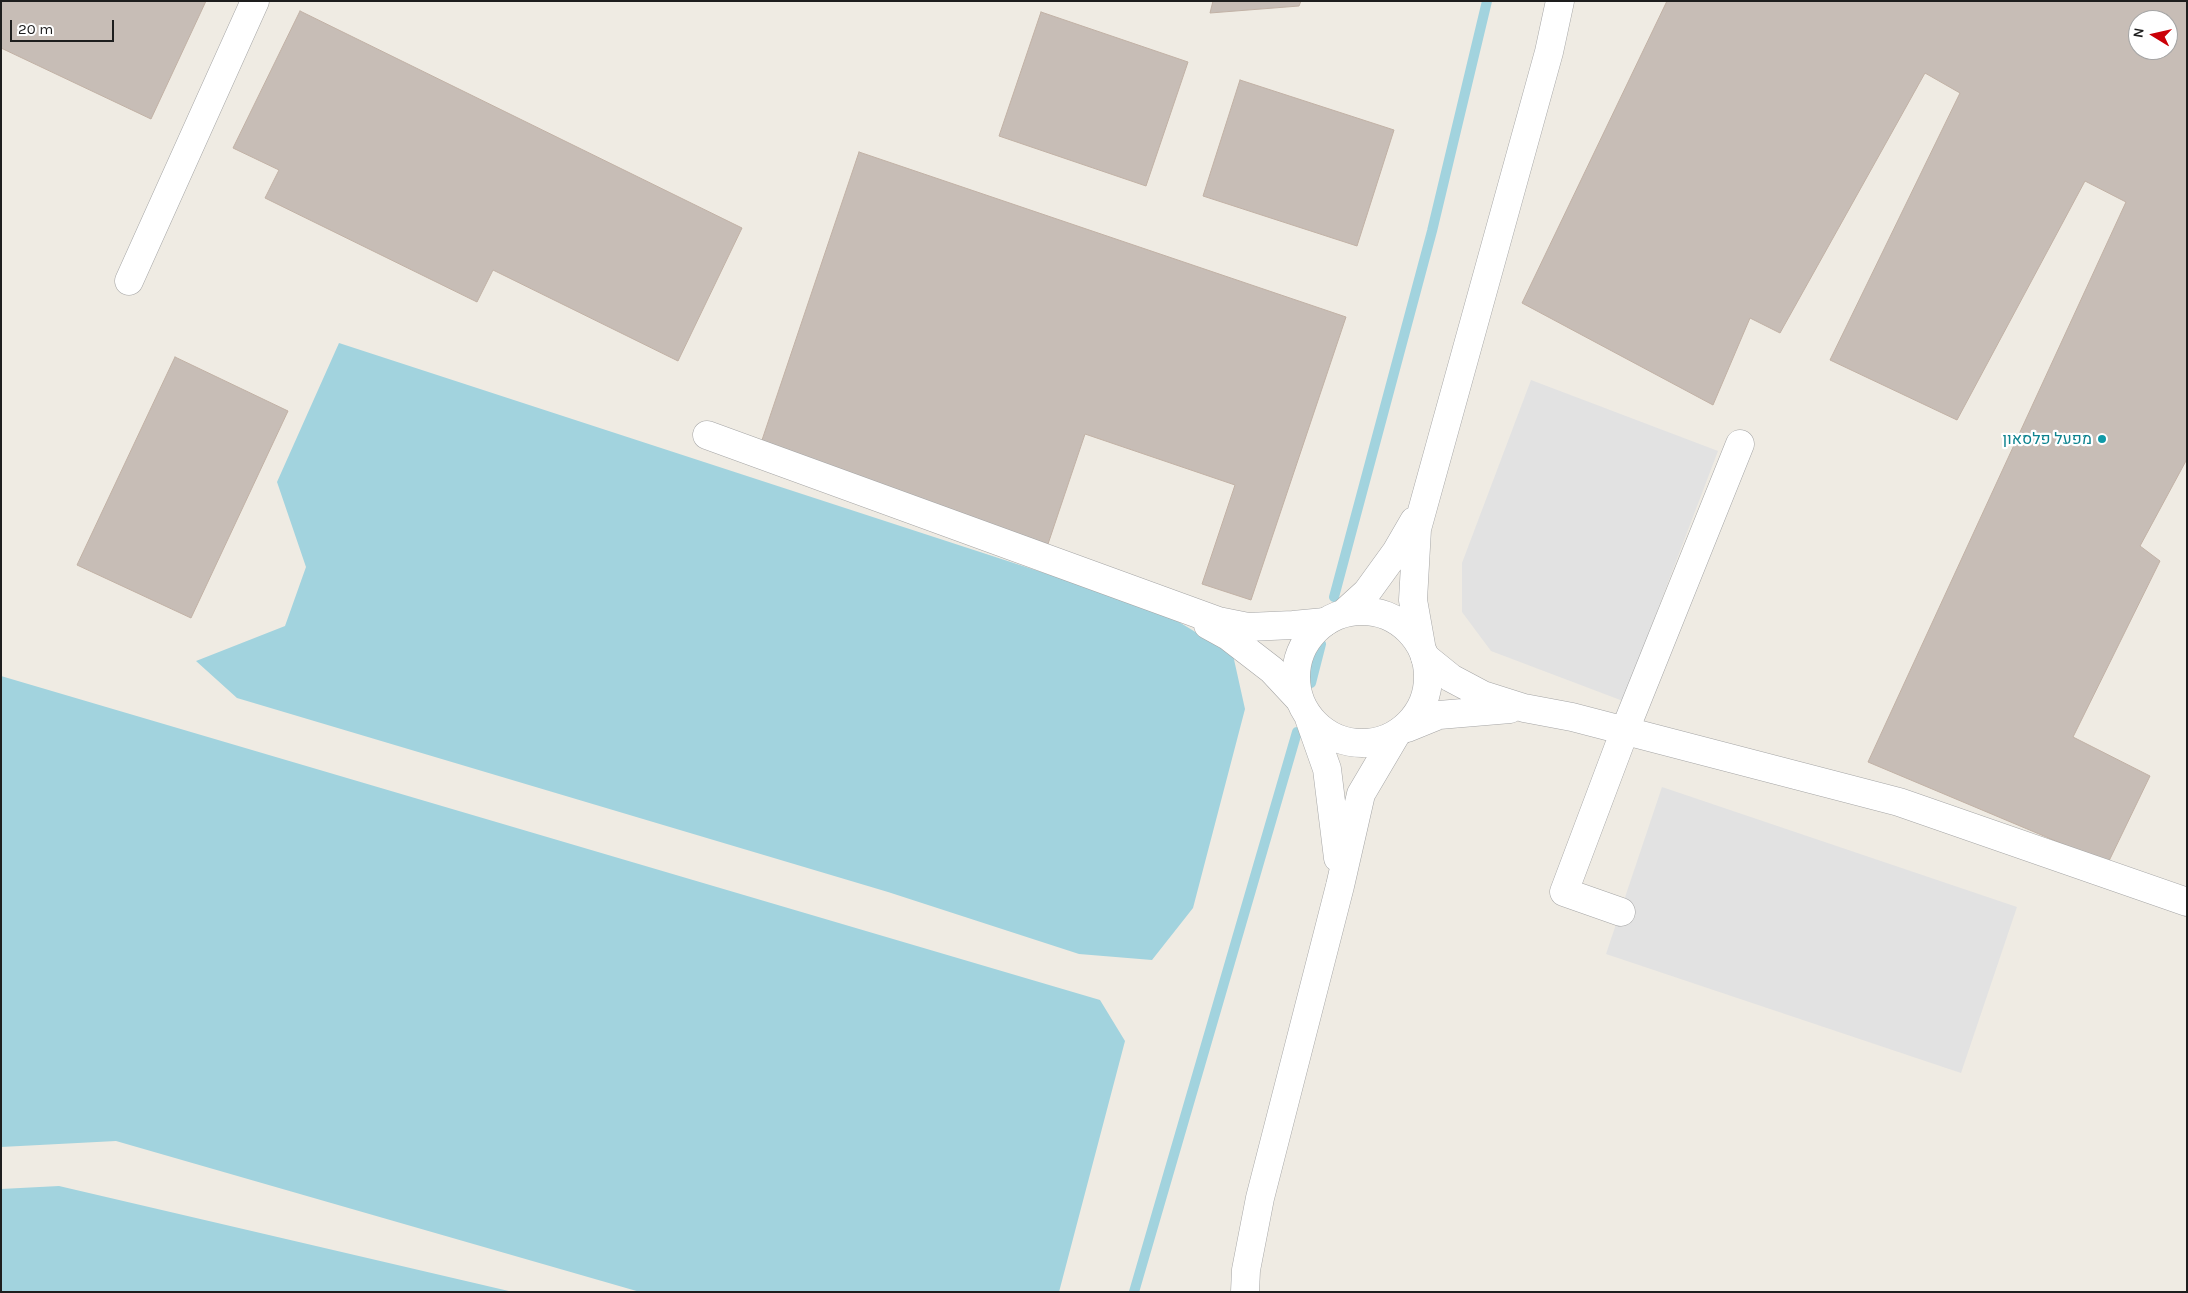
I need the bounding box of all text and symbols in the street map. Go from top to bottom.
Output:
scale bar [12,10,116,42]
north arrow [2128,10,2178,60]
text: 20 m [18,20,53,38]
text: N [2129,26,2148,39]
place label: מפעל פלסאון [2003,429,2092,449]
marker: מפעל פלסאון [2096,433,2108,445]

